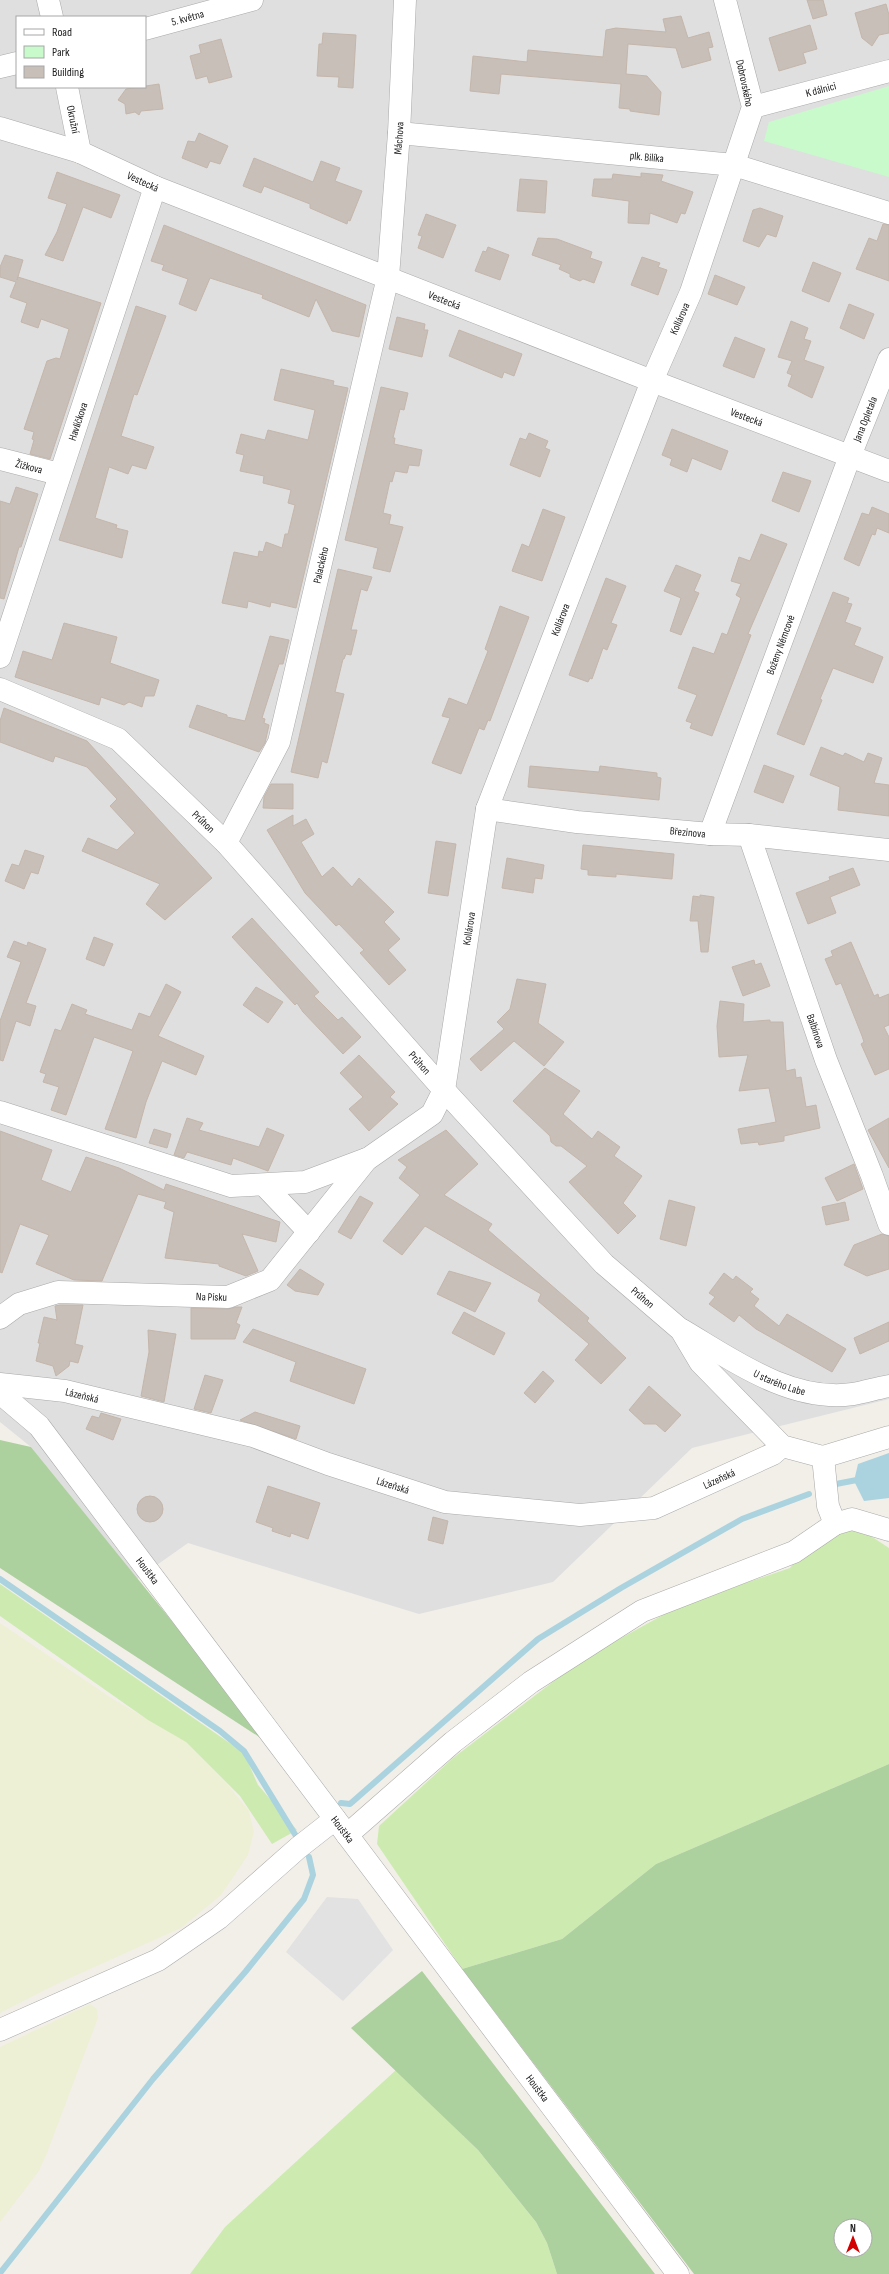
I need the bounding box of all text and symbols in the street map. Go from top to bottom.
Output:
street label: 5. května [170,7,205,29]
legend [16,16,146,88]
text: Road [52,25,72,40]
text: Park [52,45,70,60]
street label: Dobrovského [733,58,756,108]
text: Building [52,65,84,80]
street label: K dálnici [804,79,837,100]
street label: Okružní [64,104,82,135]
street label: Máchova [391,121,407,155]
street label: plk. Bilíka [629,149,664,165]
street label: Vestecká [125,169,160,195]
street label: Vestecká [426,288,462,313]
street label: Kollárova [667,301,693,337]
street label: Jana Opletala [850,395,880,445]
street label: Havlíčkova [66,401,90,442]
street label: Vestecká [728,405,764,429]
street label: Žižkova [14,457,44,477]
street label: Palackého [310,545,332,585]
street label: Kollárova [548,602,573,638]
street label: Boženy Němcové [764,613,798,676]
street label: Průhon [189,808,217,836]
street label: Březinova [669,824,706,841]
street label: Kollárova [460,911,478,946]
street label: Balbínova [804,1012,827,1050]
street label: Průhon [406,1049,433,1077]
street label: Průhon [628,1284,657,1311]
street label: Na Písku [196,1290,228,1304]
street label: U starého Labe [751,1367,807,1398]
street label: Lázeňská [64,1385,100,1406]
street label: Lázeňská [701,1466,737,1492]
street label: Lázeňská [375,1474,411,1497]
street label: Houštka [133,1555,162,1587]
street label: Houštka [328,1813,357,1846]
street label: Houštka [523,2072,552,2104]
north arrow [833,2218,873,2258]
text: N [850,2222,856,2235]

